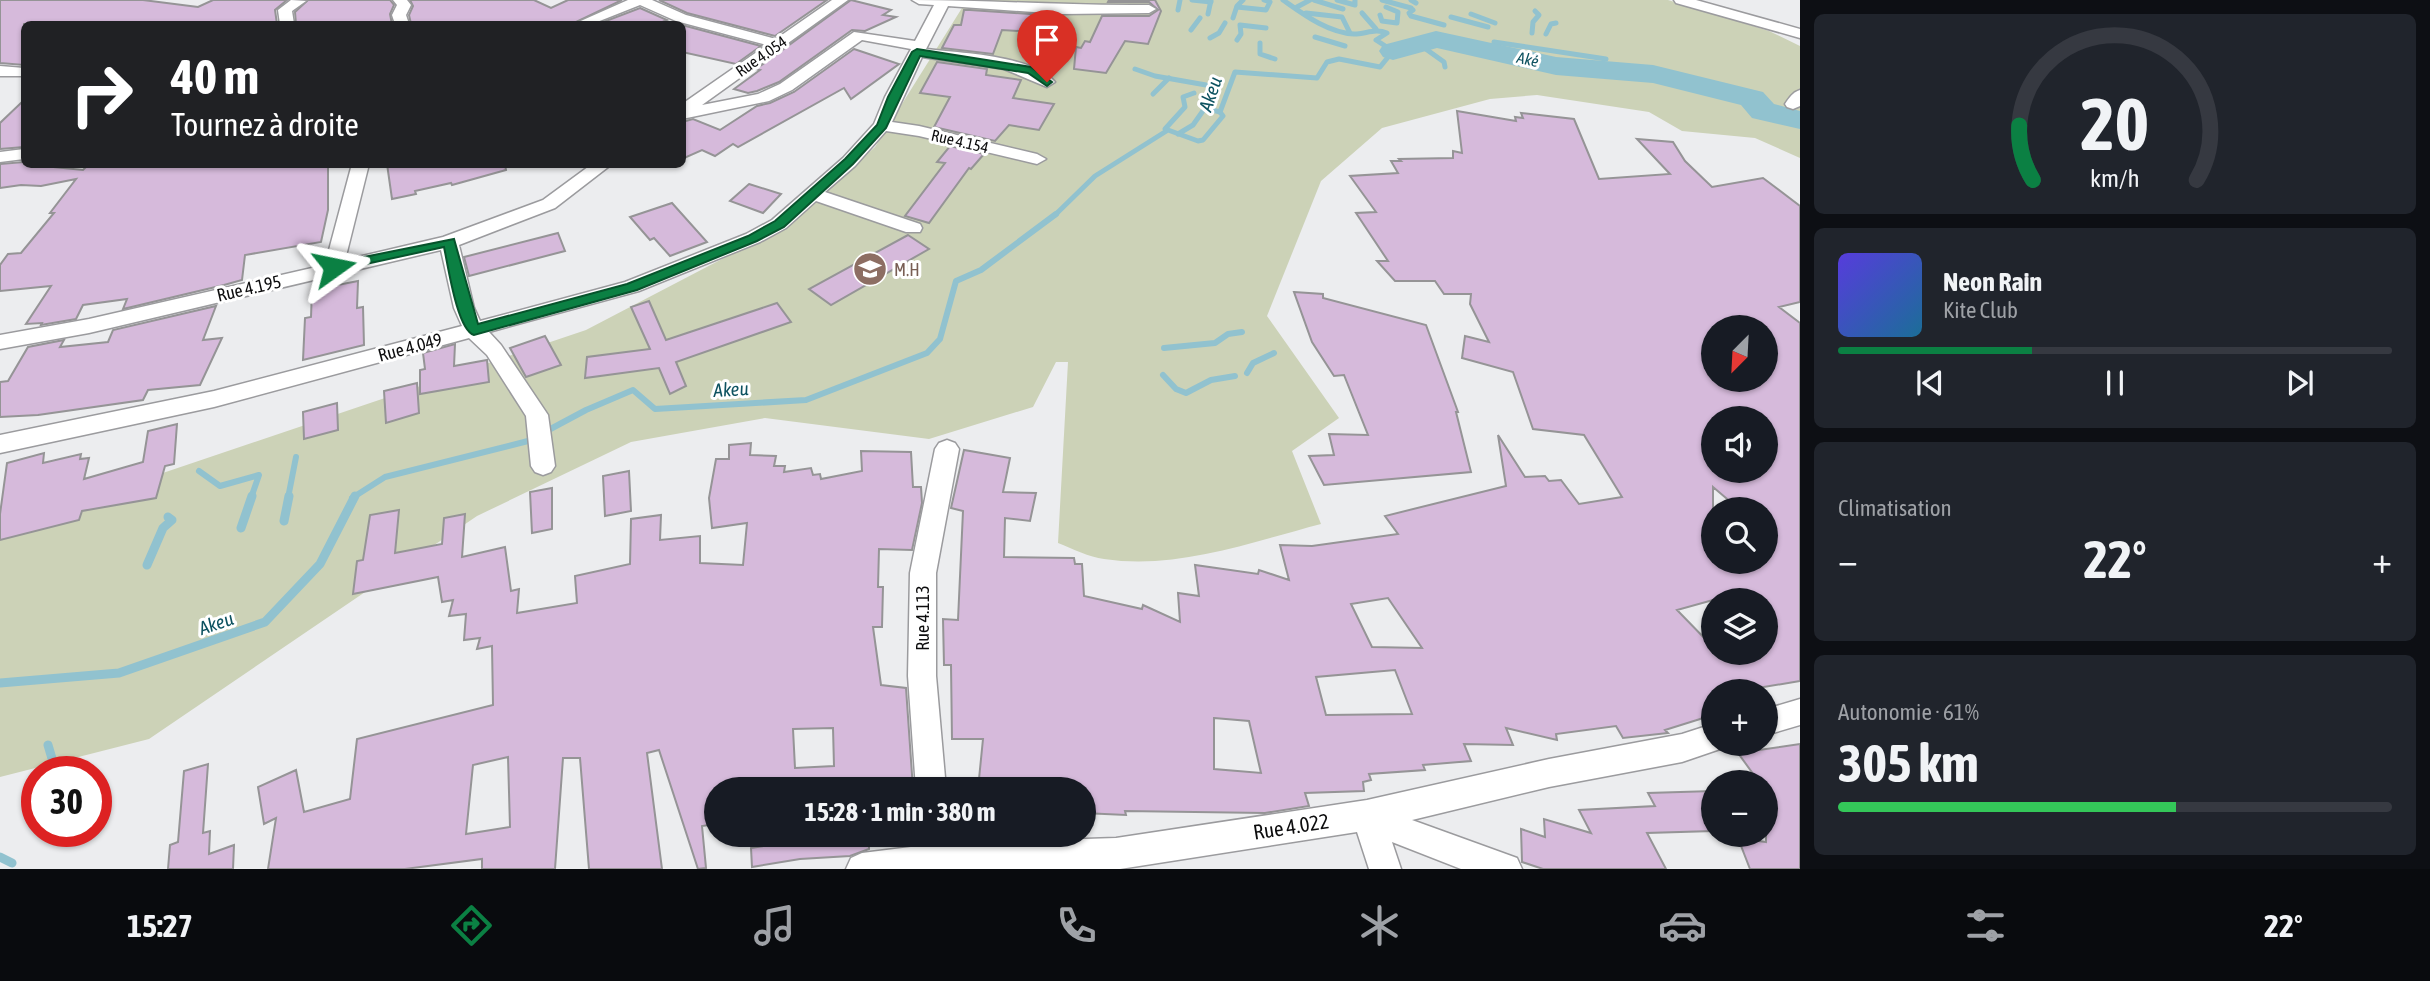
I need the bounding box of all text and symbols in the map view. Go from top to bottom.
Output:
pin [1017,10,1077,82]
icon: arrive [1028,21,1066,59]
street label: Rue 4.054 [732,32,790,80]
text: 40 m [171,48,259,104]
water label: Aké [1514,48,1541,70]
icon: right [56,49,147,140]
water label: Akeu [1194,74,1226,115]
text: 20 [2081,82,2149,165]
text: Tournez à droite [171,106,359,143]
street label: Rue 4.154 [930,126,990,156]
text: km/h [2090,164,2140,192]
position arrow [297,230,371,304]
school or university icon: M.H [851,250,889,288]
place label: M.H [894,259,920,280]
text: Neon Rain [1943,267,2042,297]
street label: Rue 4.195 [215,270,283,306]
text: Kite Club [1943,297,2018,323]
north arrow [1701,315,1778,392]
map controls [1701,315,1778,847]
street label: Rue 4.049 [376,328,444,366]
icon: previous [1911,364,1949,402]
icon: pause [2096,364,2134,402]
icon: next [2281,364,2319,402]
water label: Akeu [712,377,749,401]
button: sound [1701,406,1778,483]
text: Climatisation [1838,495,1952,521]
button: search [1701,497,1778,574]
text: 22° [2083,529,2147,589]
text: − [1838,538,1858,581]
text: + [2372,538,2392,581]
street label: Rue 4.113 [912,585,933,651]
button: layers [1701,588,1778,665]
water label: Akeu [195,607,236,639]
button: + [1701,679,1778,756]
text: Autonomie · 61% [1838,699,1979,725]
text: 305 km [1838,733,1979,793]
speed limit sign: 30 [21,756,112,847]
button: − [1701,770,1778,847]
text: 15:28 · 1 min · 380 m [805,797,995,827]
street label: Rue 4.022 [1251,808,1331,844]
icon: directions [447,901,496,950]
icon: music [750,901,799,950]
icon: phone [1052,901,1101,950]
icon: climate [1355,901,1404,950]
icon: car [1658,901,1707,950]
icon: filters [1961,901,2010,950]
text: 15:27 [127,907,193,944]
text: 22° [2264,907,2303,944]

